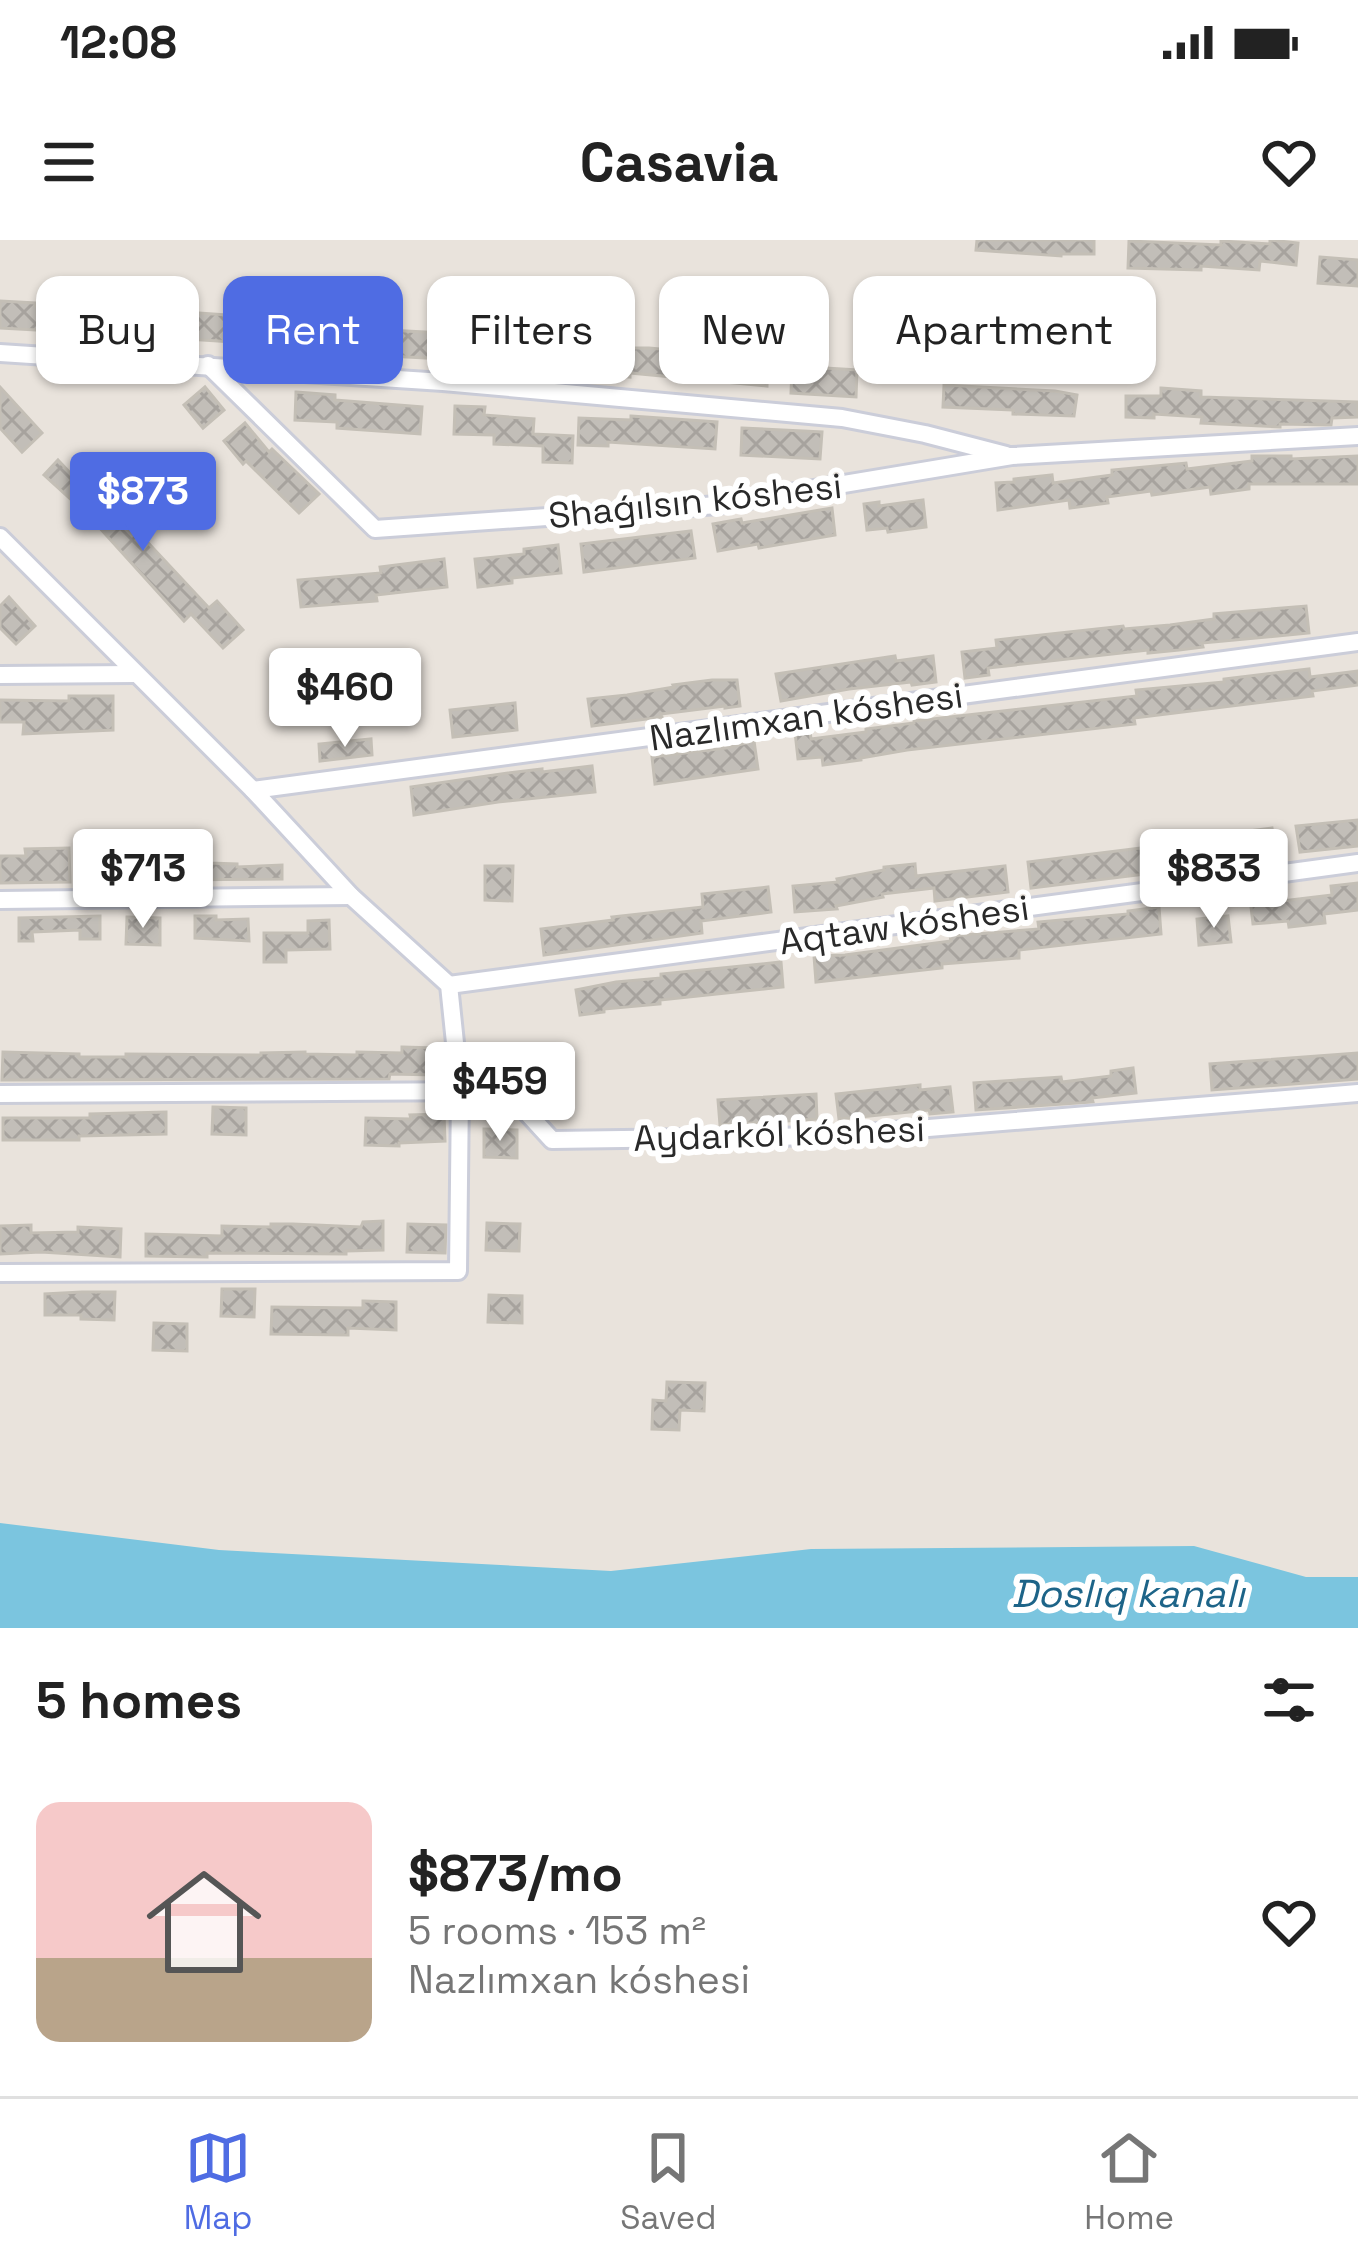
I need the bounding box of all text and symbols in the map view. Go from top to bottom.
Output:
text: 12:08 [60,14,177,71]
text: Casavia [580,128,778,197]
icon: menu [36,129,102,195]
icon: heart [1256,129,1322,195]
chip: Buy [36,276,199,384]
chip: Rent [223,276,403,384]
chip: Filters [427,276,635,384]
chip: New [659,276,829,384]
chip: Apartment [853,276,1156,384]
pin: $873 [72,452,214,554]
street label: Shaǵılsın kóshesi [546,463,844,539]
text: $873 [97,466,189,515]
pin: $460 [274,648,416,750]
text: $460 [296,662,394,711]
street label: Nazlımxan kóshesi [647,672,966,762]
pin: $713 [72,829,214,931]
pin: $833 [1143,829,1285,931]
text: $713 [100,843,186,892]
text: $833 [1167,843,1261,892]
street label: Aqtaw kóshesi [776,885,1032,965]
pin: $459 [429,1042,571,1144]
text: $459 [452,1056,548,1105]
street label: Aydarkól kóshesi [632,1106,926,1162]
water label: Doslıq kanalı [1011,1569,1247,1618]
icon: filters [1256,1667,1322,1733]
text: 5 homes [36,1668,242,1733]
text: $873/mo [408,1841,623,1906]
icon: home [132,1850,276,1994]
icon: heart [1256,1889,1322,1955]
text: 5 rooms · 153 m² [408,1906,706,1955]
text: Nazlımxan kóshesi [408,1955,750,2004]
tab: Map [184,2125,253,2239]
tab: Saved [620,2125,717,2239]
tab: Home [1084,2125,1174,2239]

